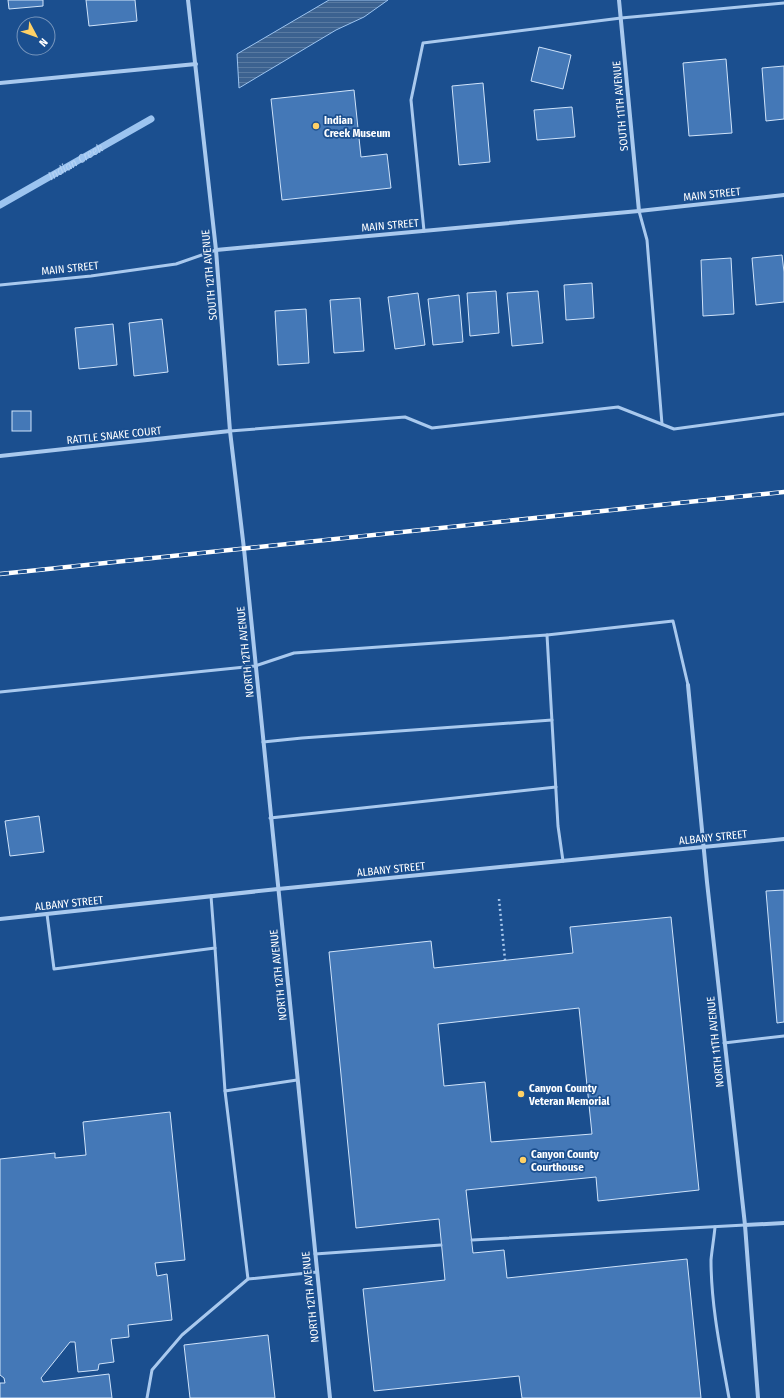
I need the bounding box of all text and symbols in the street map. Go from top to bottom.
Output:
north arrow [16,16,56,56]
text: N [36,35,50,49]
street label: SOUTH 11TH AVENUE [610,60,631,152]
place label: Indian Creek Museum [324,114,391,140]
marker: Indian Creek Museum [311,121,321,131]
water label: Indian Creek [46,141,106,183]
street label: MAIN STREET [683,185,742,204]
street label: MAIN STREET [361,216,420,234]
street label: SOUTH 12TH AVENUE [199,229,220,321]
street label: MAIN STREET [41,259,100,278]
street label: RATTLE SNAKE COURT [66,424,163,447]
street label: NORTH 12TH AVENUE [234,606,257,698]
street label: ALBANY STREET [678,827,749,848]
street label: ALBANY STREET [356,859,427,880]
street label: ALBANY STREET [34,893,105,914]
street label: NORTH 12TH AVENUE [267,929,290,1021]
street label: NORTH 11TH AVENUE [704,996,727,1088]
place label: Canyon County Veteran Memorial [528,1082,611,1108]
marker: Canyon County Veteran Memorial [516,1089,526,1099]
place label: Canyon County Courthouse [531,1148,600,1174]
marker: Canyon County Courthouse [518,1155,528,1165]
street label: NORTH 12TH AVENUE [299,1251,322,1343]

